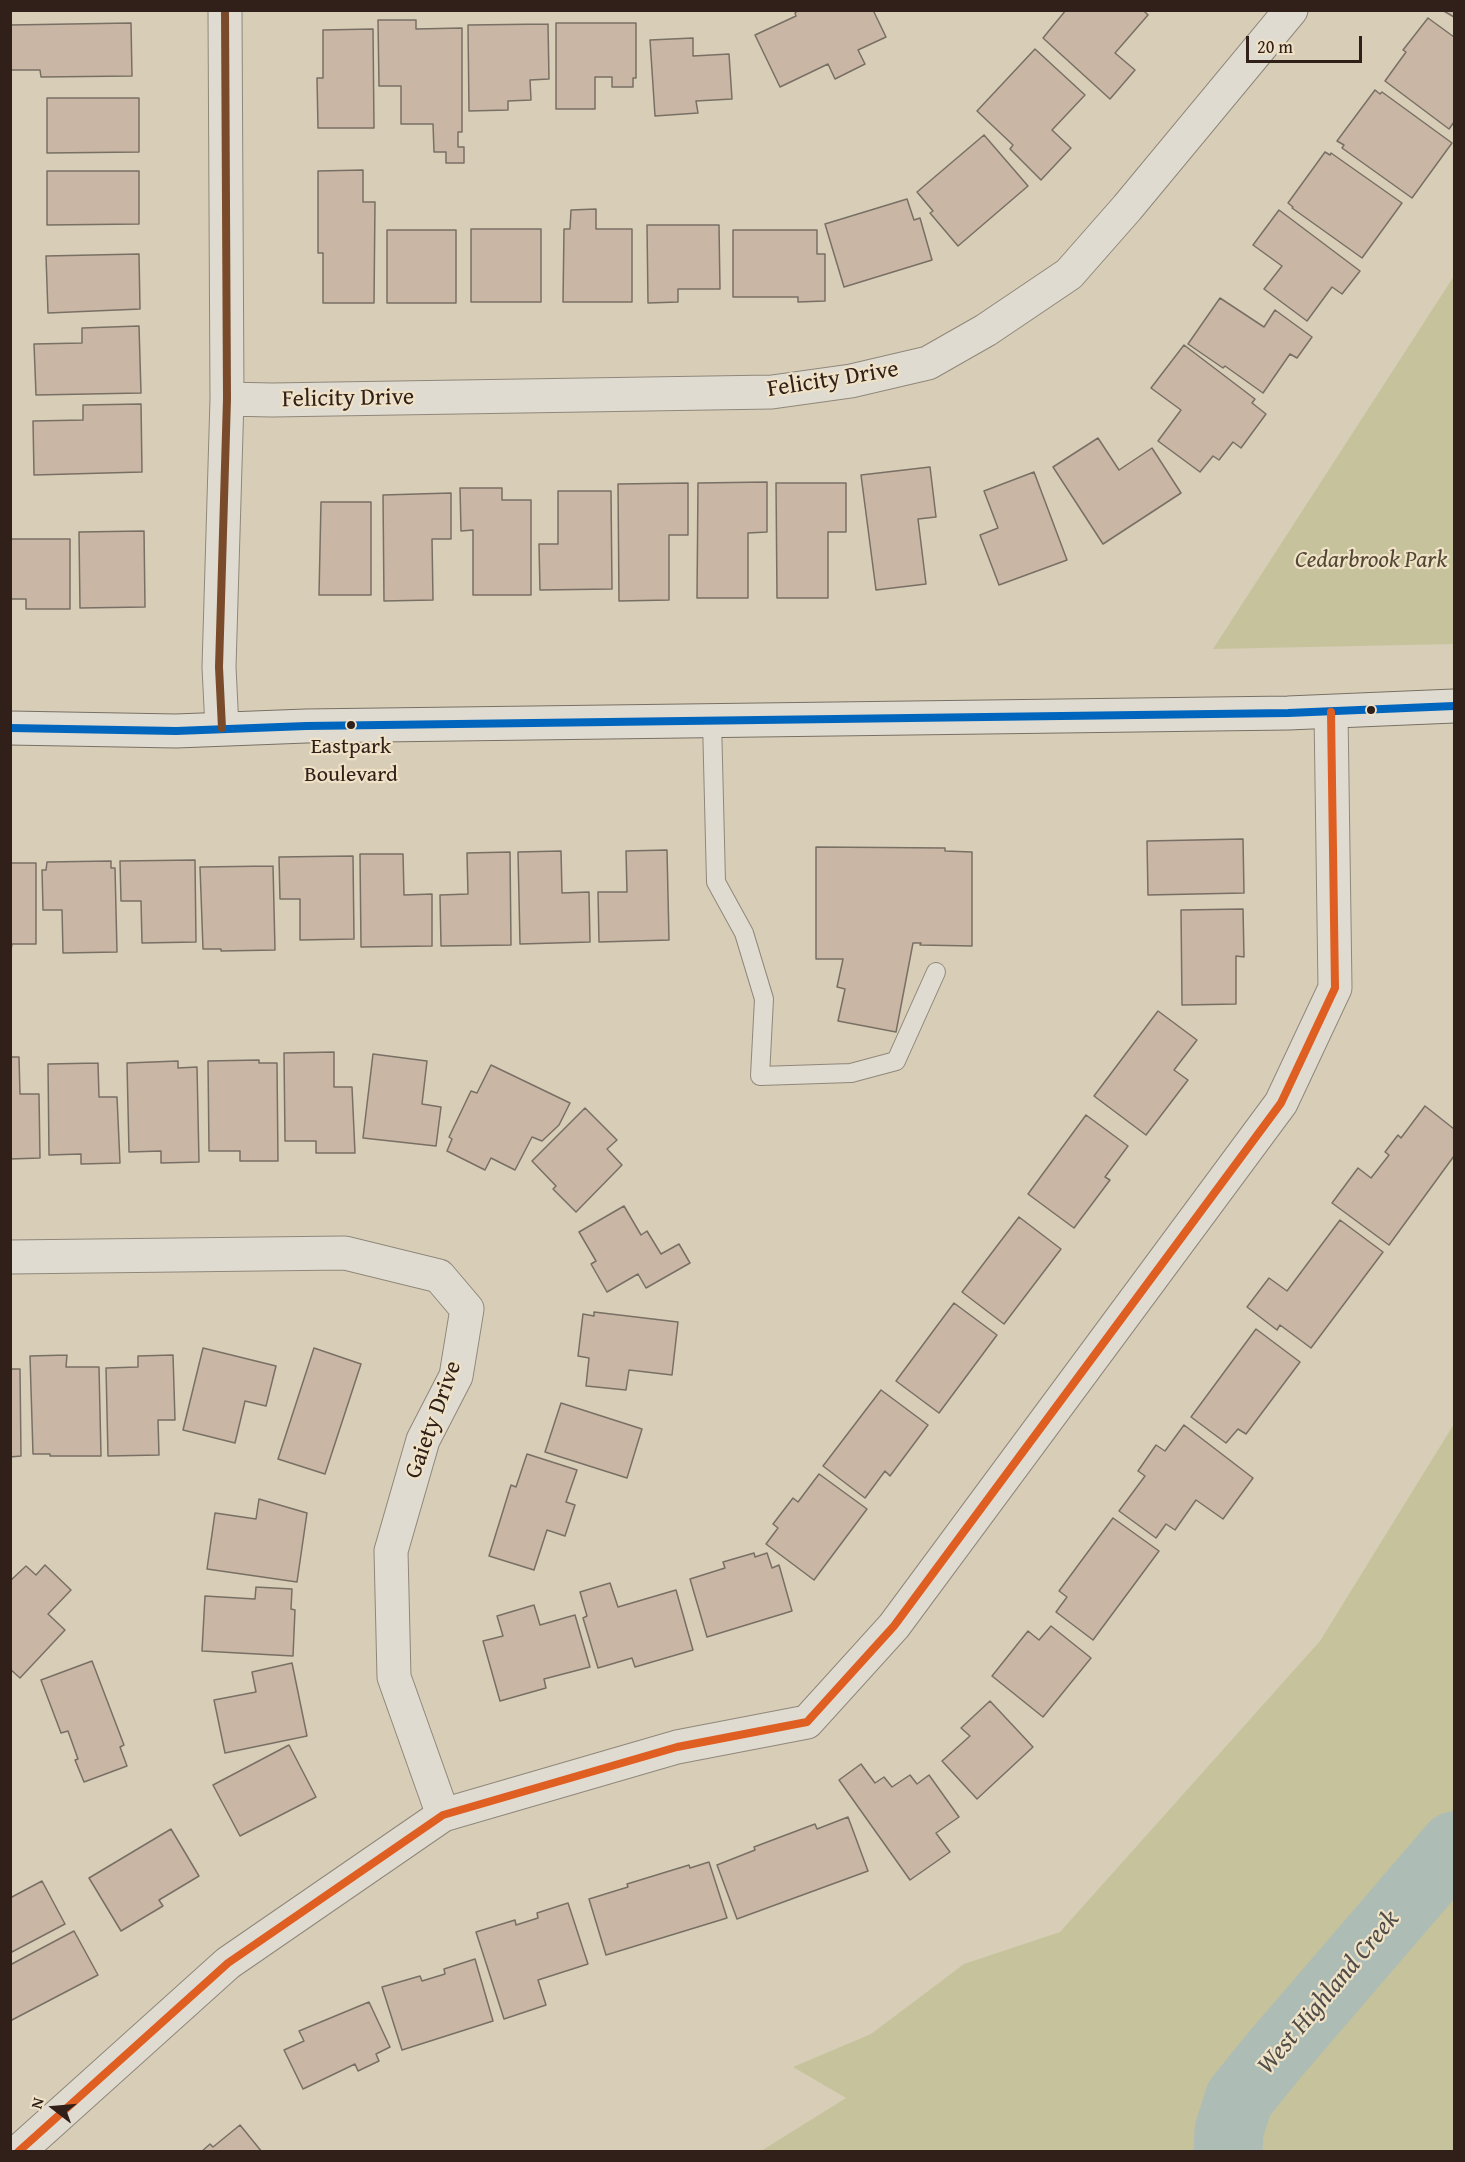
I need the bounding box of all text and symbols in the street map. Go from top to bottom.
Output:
scale bar [1249,24,1364,62]
text: 20 m [1257,33,1293,60]
street label: Felicity Drive [765,355,901,405]
street label: Felicity Drive [282,383,414,415]
park label: Cedarbrook Park [1295,547,1447,575]
unlabelled marker [1365,704,1377,716]
marker: Eastpark Boulevard [345,719,357,731]
place label: Eastpark Boulevard [304,734,398,786]
street label: Gaiety Drive [399,1357,469,1483]
water label: West Highland Creek [1251,1905,1407,2081]
north arrow [24,2078,84,2138]
text: N [24,2095,50,2111]

